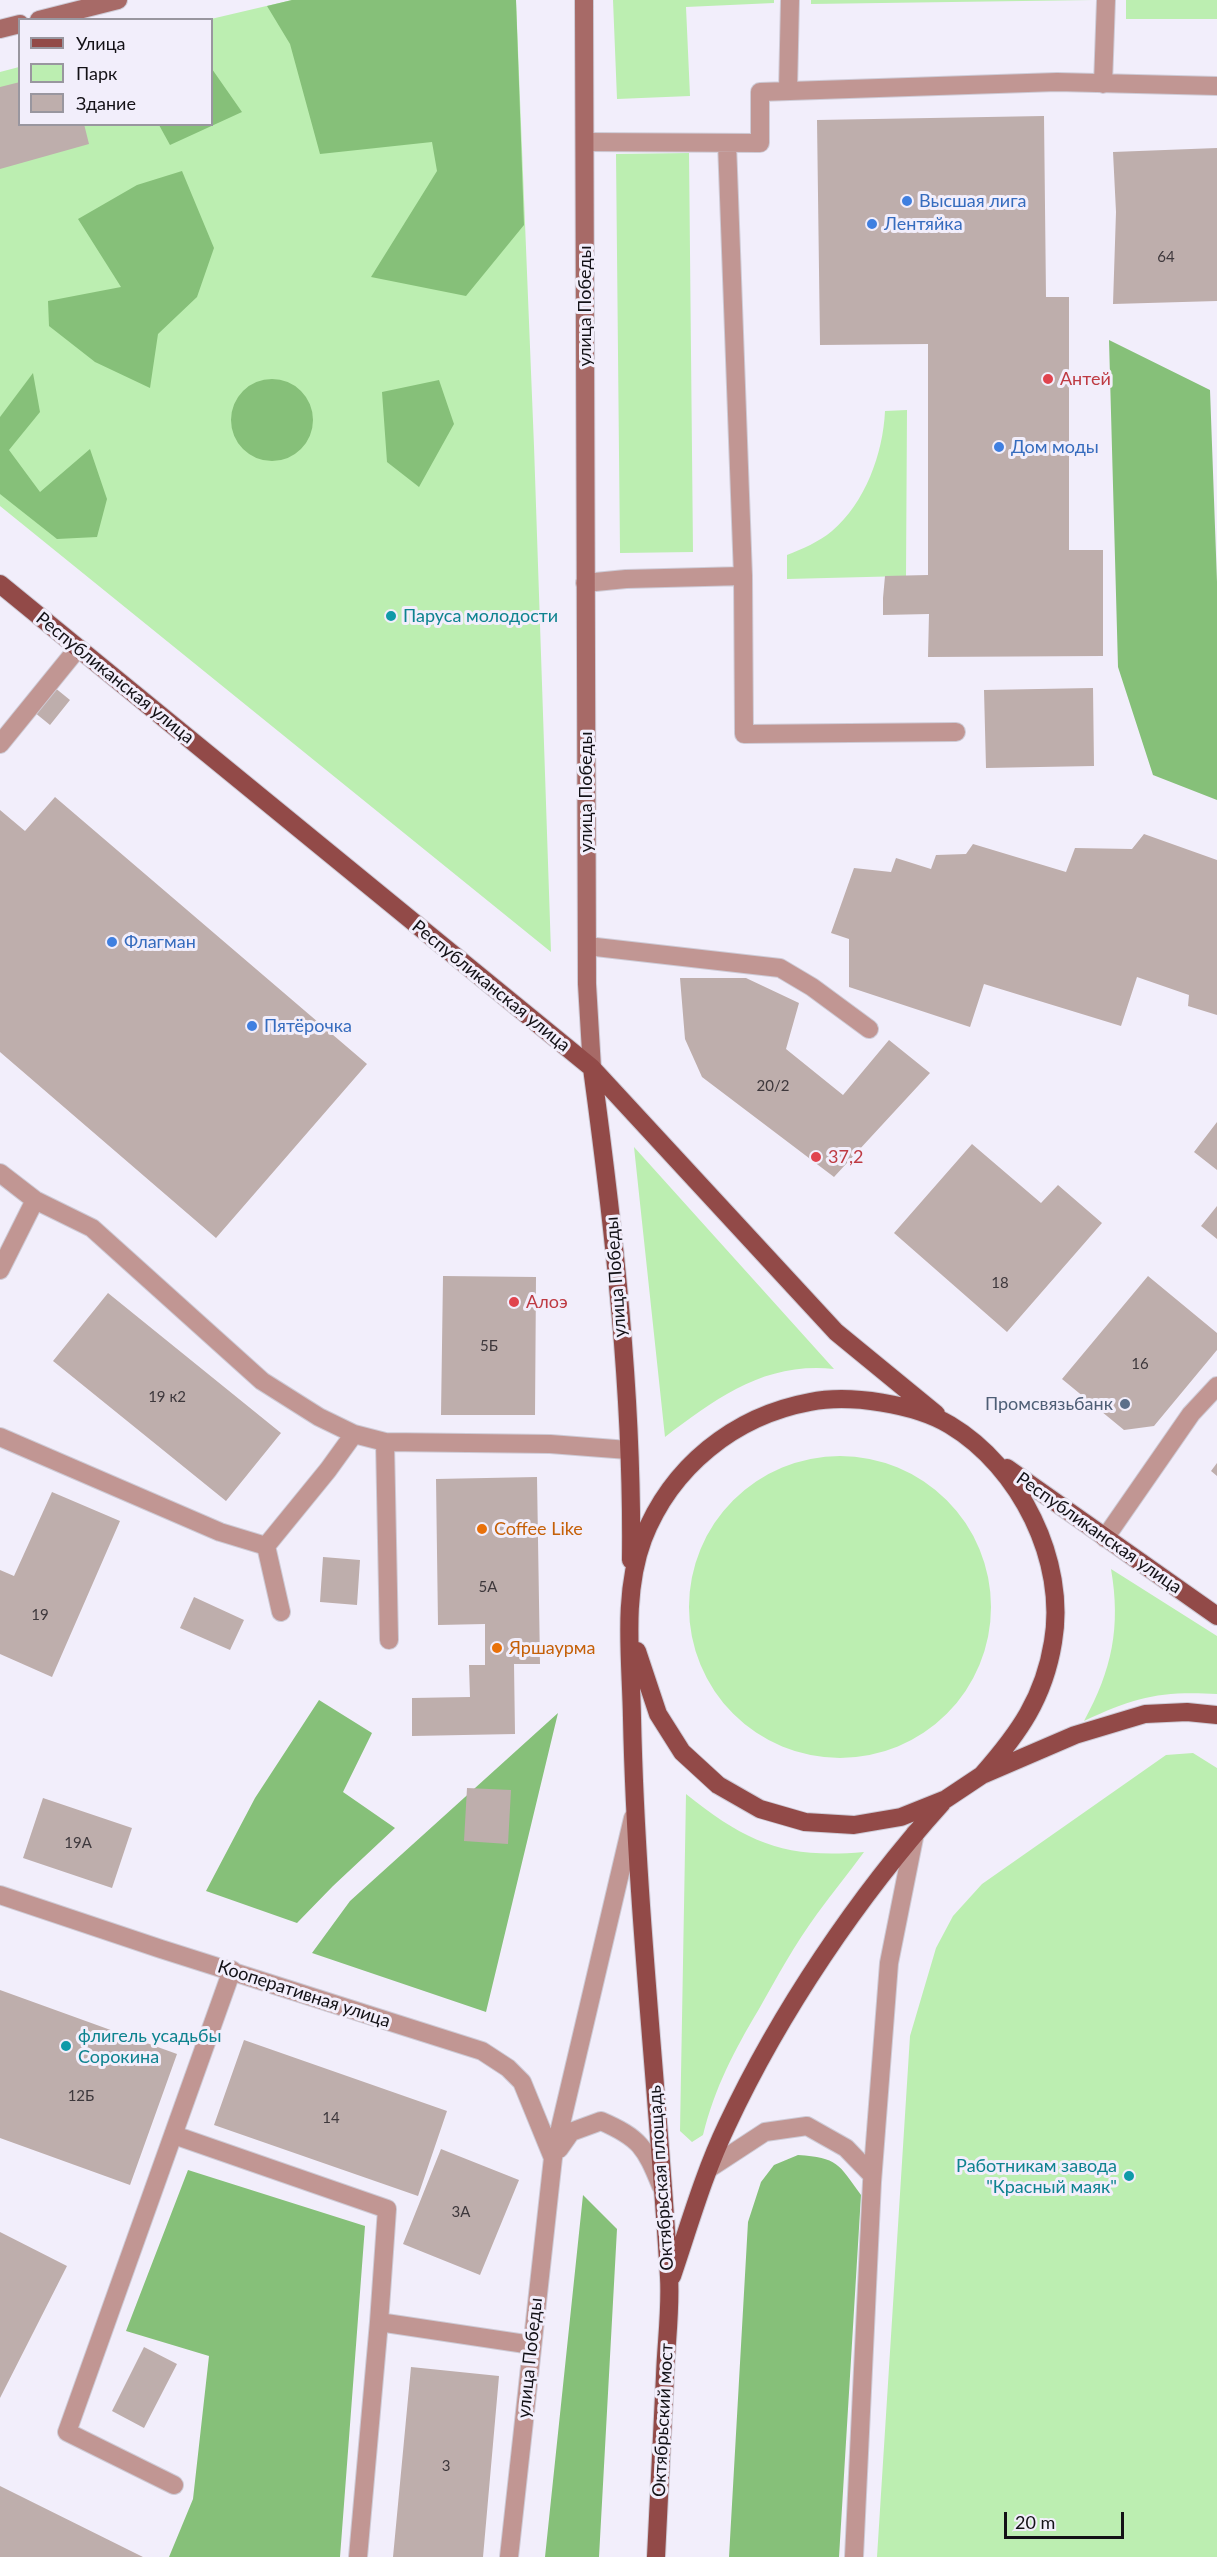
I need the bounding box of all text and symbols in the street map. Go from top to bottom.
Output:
legend [18,18,213,126]
text: Улица [76,32,126,54]
text: Парк [76,62,117,84]
text: Здание [76,92,136,114]
place label: Высшая лига [919,190,1026,212]
marker: Высшая лига [900,194,914,208]
place label: Лентяйка [884,213,963,235]
marker: Лентяйка [865,217,879,231]
street label: улица Победы [574,245,596,367]
house number: 64 [1157,248,1175,266]
place label: Антей [1060,368,1111,390]
marker: Антей [1041,372,1055,386]
place label: Дом моды [1011,436,1099,458]
marker: Дом моды [992,440,1006,454]
place label: Паруса молодости [403,605,558,627]
street label: Республиканская улица [32,608,198,748]
marker: Паруса молодости [384,609,398,623]
street label: улица Победы [575,731,597,853]
street label: Республиканская улица [408,916,574,1056]
place label: Флагман [124,931,196,953]
marker: Флагман [105,935,119,949]
place label: Пятёрочка [264,1015,352,1037]
marker: Пятёрочка [245,1019,259,1033]
house number: 20/2 [757,1077,789,1095]
place label: 37,2 [828,1146,863,1168]
marker: 37,2 [809,1150,823,1164]
street label: улица Победы [601,1216,631,1338]
house number: 18 [991,1274,1009,1292]
place label: Алоэ [526,1291,568,1313]
marker: Алоэ [507,1295,521,1309]
house number: 5Б [480,1337,498,1355]
house number: 16 [1131,1355,1149,1373]
house number: 19 к2 [148,1388,186,1406]
place label: Промсвязьбанк [985,1393,1113,1415]
marker: Промсвязьбанк [1118,1397,1132,1411]
street label: Республиканская улица [1012,1468,1186,1598]
place label: Coffee Like [494,1518,583,1540]
marker: Coffee Like [475,1522,489,1536]
house number: 5А [479,1578,497,1596]
house number: 19 [31,1606,49,1624]
place label: Яршаурма [509,1637,595,1659]
marker: Яршаурма [490,1641,504,1655]
house number: 19А [64,1834,92,1852]
street label: Кооперативная улица [215,1956,393,2032]
place label: флигель усадьбы Сорокина [78,2025,221,2068]
marker: флигель усадьбы Сорокина [59,2039,73,2053]
street label: Октябрьская площадь [644,2085,678,2271]
house number: 12Б [68,2087,94,2105]
house number: 14 [322,2109,340,2127]
place label: Работникам завода "Красный маяк" [956,2155,1117,2198]
marker: Работникам завода "Красный маяк" [1122,2169,1136,2183]
house number: 3А [452,2203,470,2221]
street label: улица Победы [513,2297,547,2419]
street label: Октябрьский мост [648,2342,678,2498]
house number: 3 [442,2457,450,2475]
scale bar [1007,2500,1127,2538]
text: 20 m [1015,2511,1055,2533]

